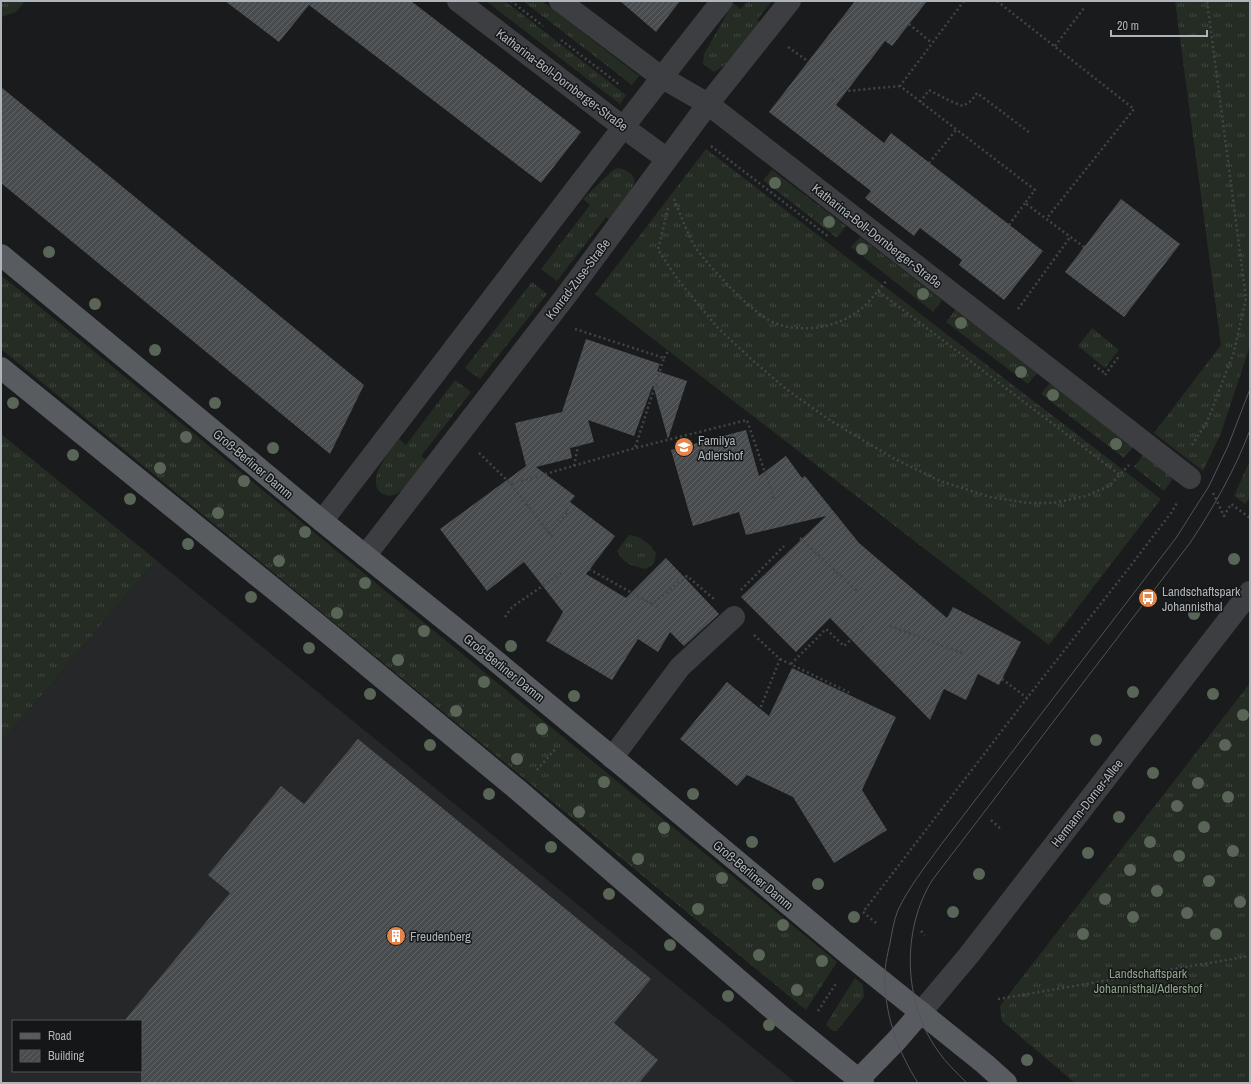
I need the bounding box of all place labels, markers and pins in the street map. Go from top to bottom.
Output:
place label: Familya Adlershof [697,432,743,464]
school or university icon: Familya Adlershof [673,436,695,458]
place label: Landschaftspark Johannisthal [1162,583,1241,615]
bus stop icon: Landschaftspark Johannisthal [1137,587,1159,609]
building icon: Freudenberg [385,925,407,947]
place label: Freudenberg [410,928,471,945]

